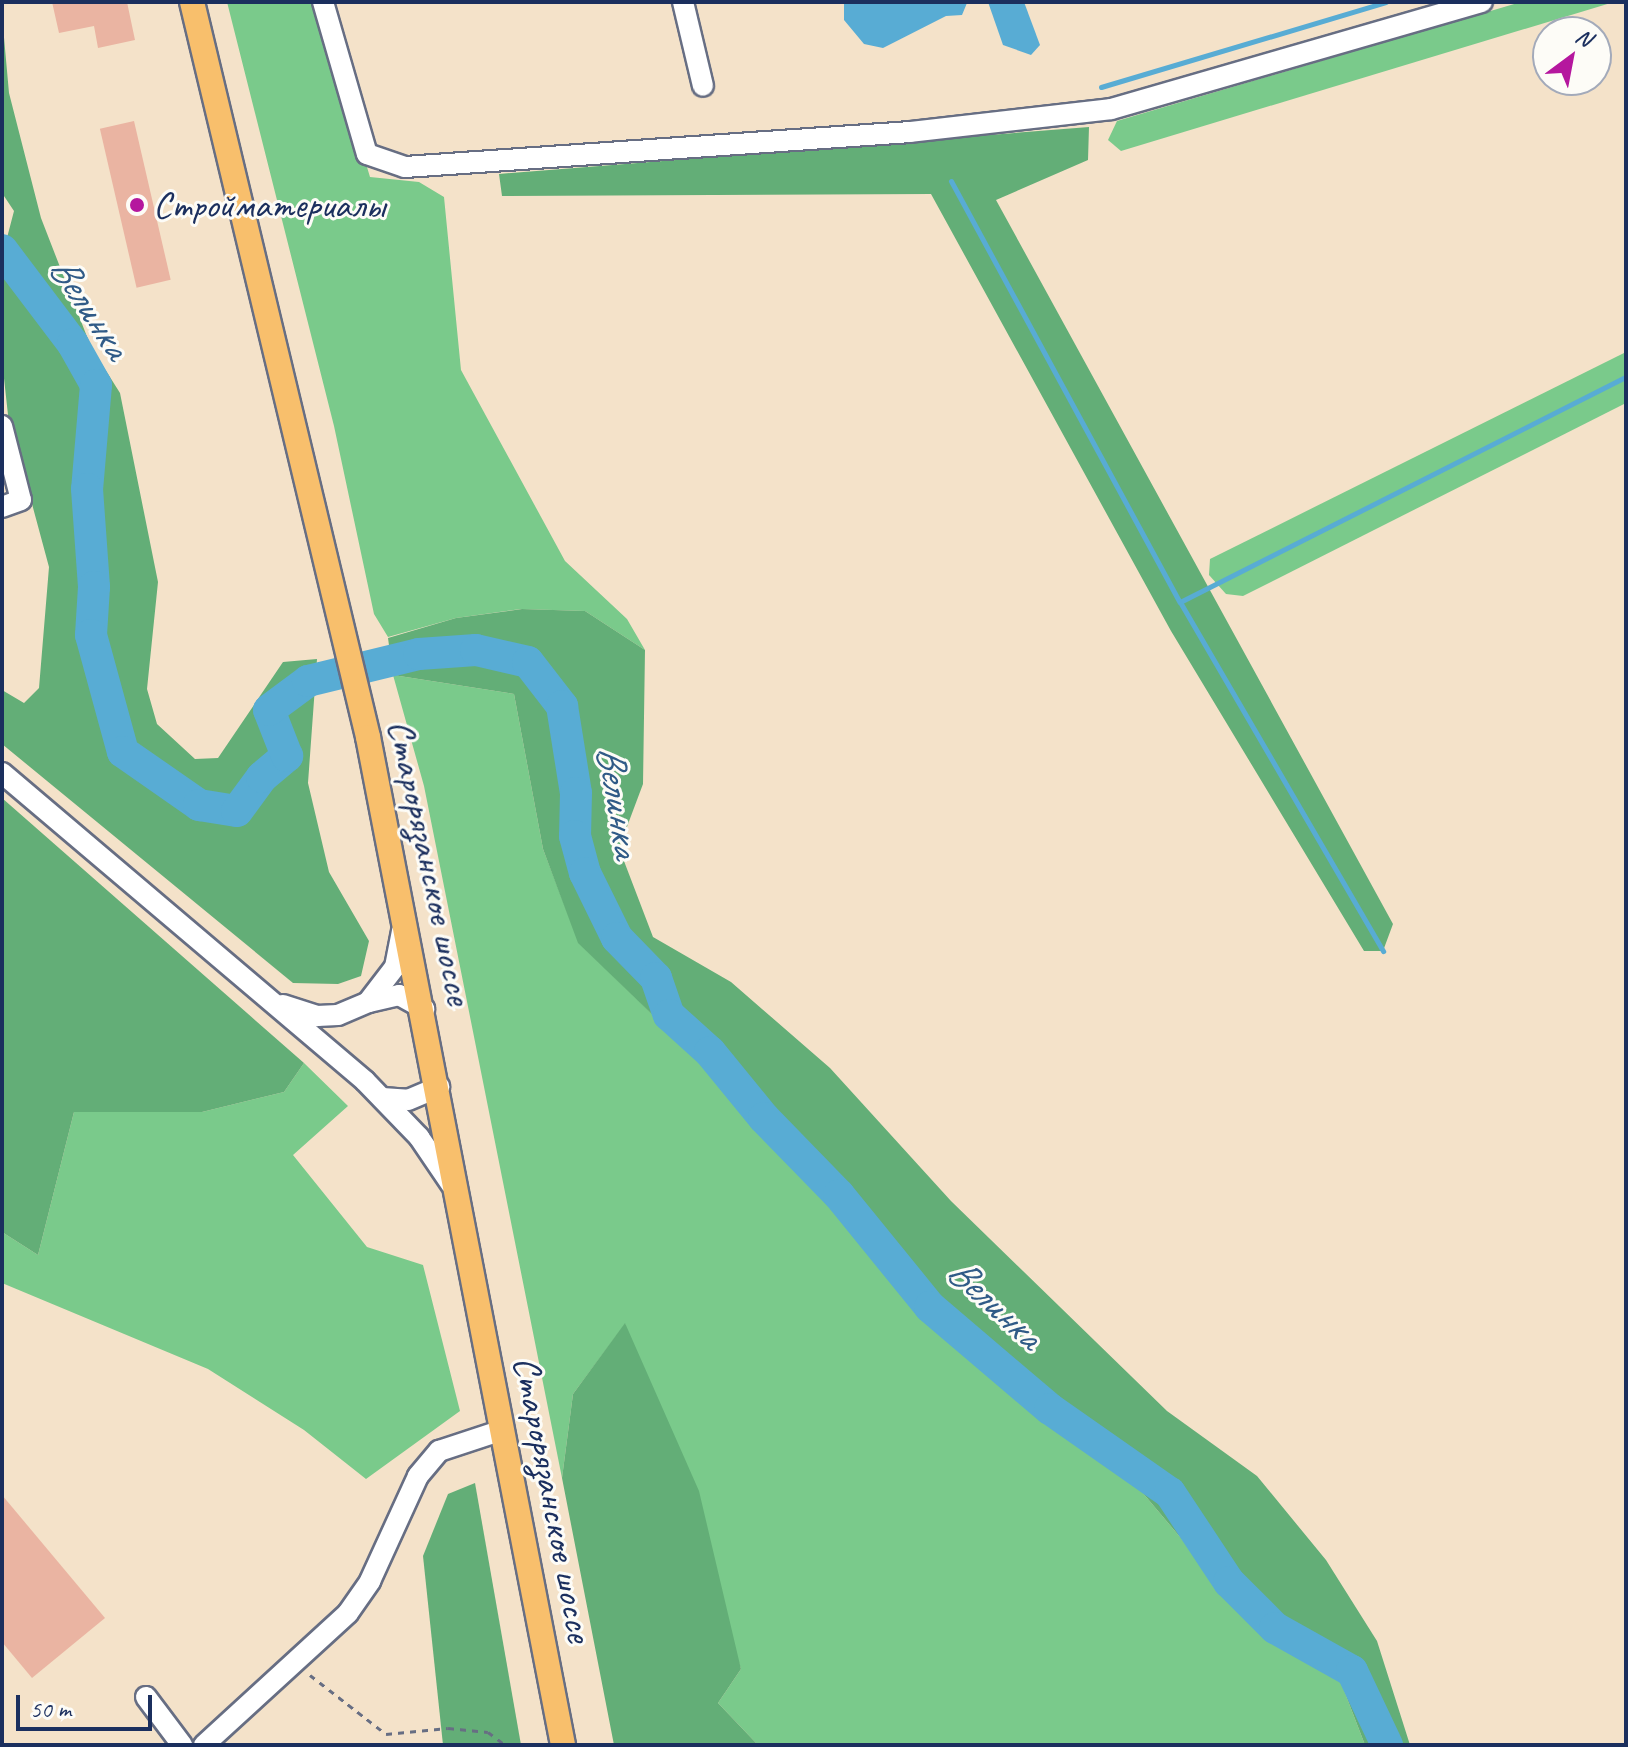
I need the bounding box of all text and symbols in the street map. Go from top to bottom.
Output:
north arrow [1532,16,1612,96]
text: N [1570,22,1597,53]
place label: Стройматериалы [153,182,385,228]
marker: Стройматериалы [128,196,146,214]
water label: Велинка [39,247,141,367]
street label: Старорязанское шоссе [377,715,483,1009]
water label: Велинка [587,742,651,860]
water label: Велинка [938,1247,1052,1359]
street label: Старорязанское шоссе [503,1352,603,1646]
scale bar [20,1679,156,1729]
text: 50 m [30,1694,71,1724]

